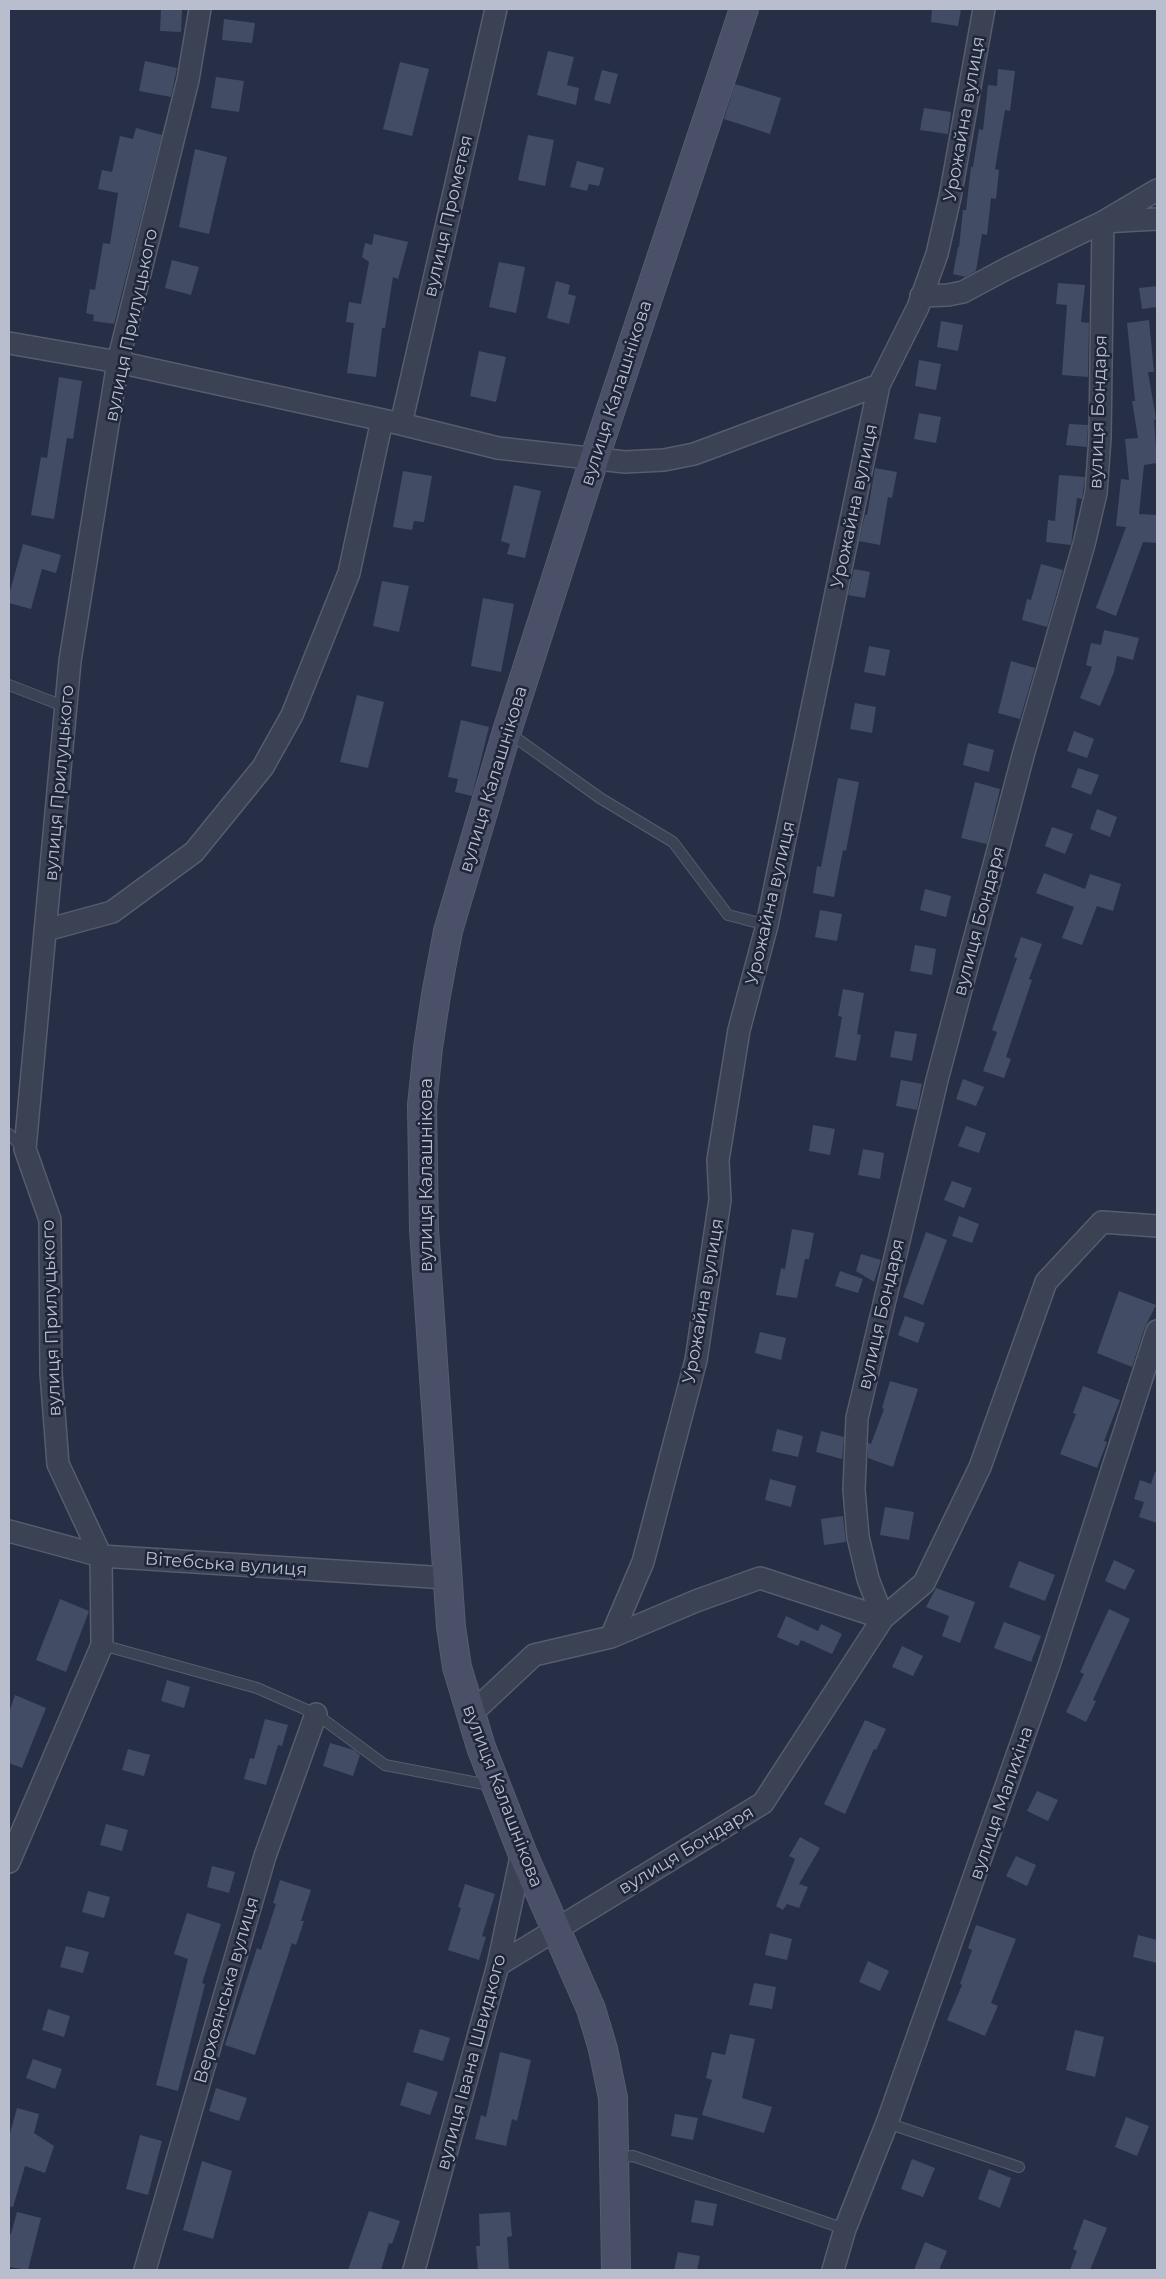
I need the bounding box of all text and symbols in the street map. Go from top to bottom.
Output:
street label: Урожайна вулиця [939,35,989,203]
street label: вулиця Прометея [419,133,477,299]
street label: вулиця Прилуцького [100,226,162,424]
street label: вулиця Калашнікова [576,297,656,489]
street label: вулиця Бондаря [1084,335,1112,489]
street label: Урожайна вулиця [826,422,882,590]
street label: вулиця Калашнікова [454,683,532,875]
street label: вулиця Прилуцького [39,684,79,882]
street label: Урожайна вулиця [740,819,800,987]
street label: вулиця Бондаря [948,844,1010,998]
street label: вулиця Калашнікова [415,1078,437,1272]
street label: Урожайна вулиця [678,1217,728,1385]
street label: вулиця Прилуцького [37,1219,65,1417]
street label: вулиця Бондаря [853,1236,909,1392]
street label: Вітебська вулиця [144,1547,308,1581]
street label: вулиця Калашнікова [458,1702,548,1890]
street label: вулиця Малихіна [964,1723,1038,1883]
street label: вулиця Бондаря [614,1801,758,1899]
street label: Верхоянська вулиця [189,1894,263,2086]
street label: вулиця Івана Швидкого [432,1952,510,2172]

